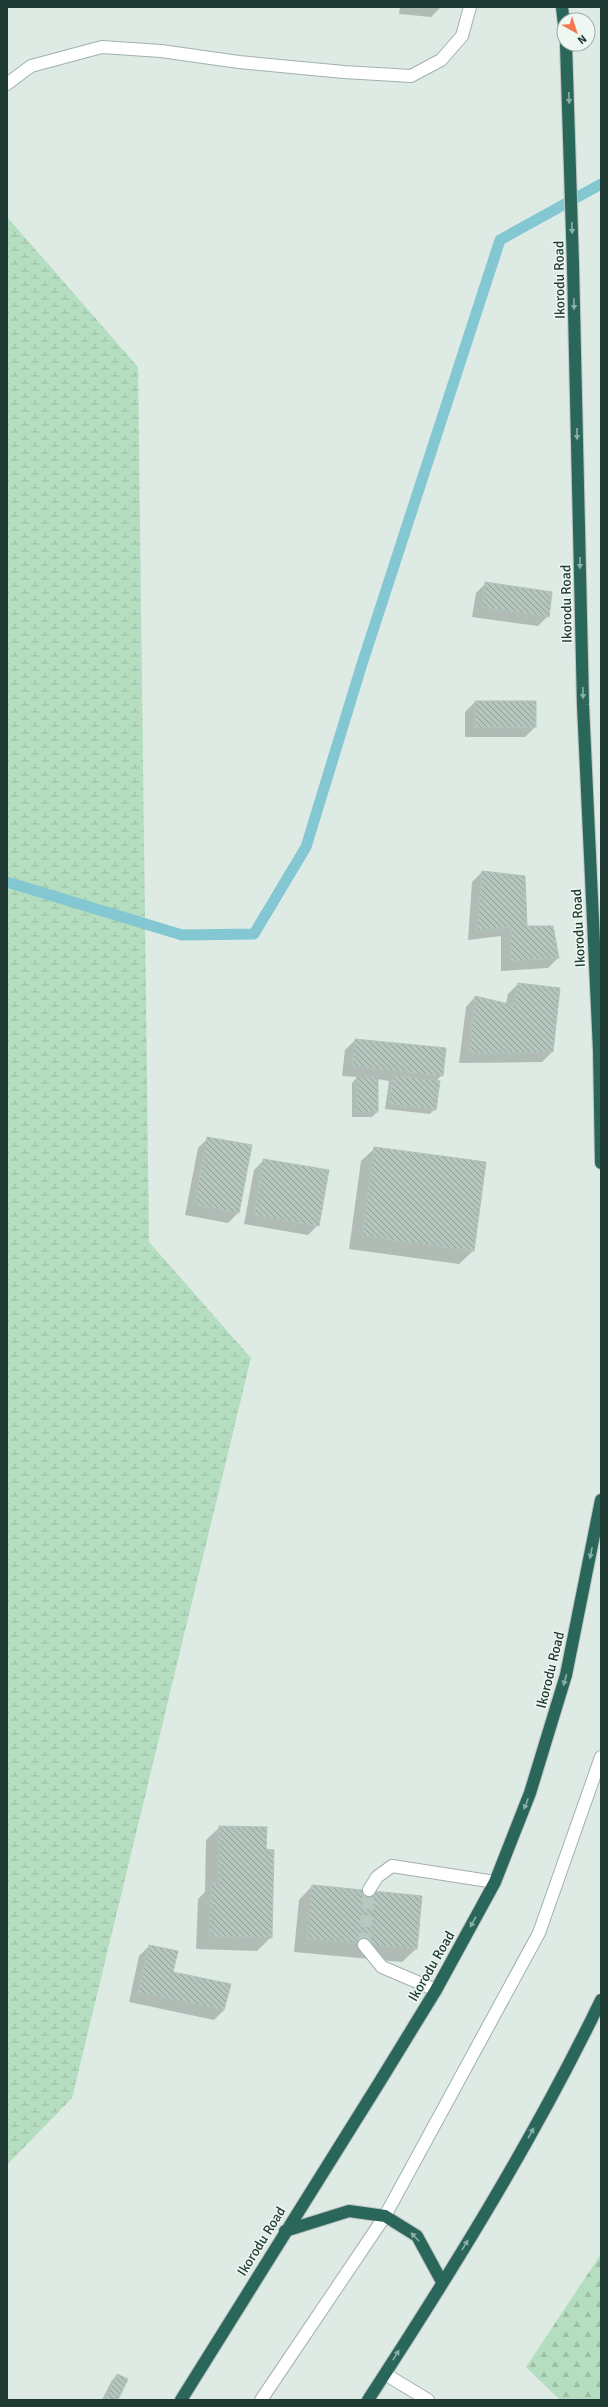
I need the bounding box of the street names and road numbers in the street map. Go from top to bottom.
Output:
street label: Ikorodu Road [550,241,569,319]
street label: Ikorodu Road [557,565,576,643]
street label: Ikorodu Road [568,888,589,968]
street label: Ikorodu Road [533,1630,568,1710]
street label: Ikorodu Road [404,1928,458,2004]
street label: Ikorodu Road [233,2204,289,2279]

